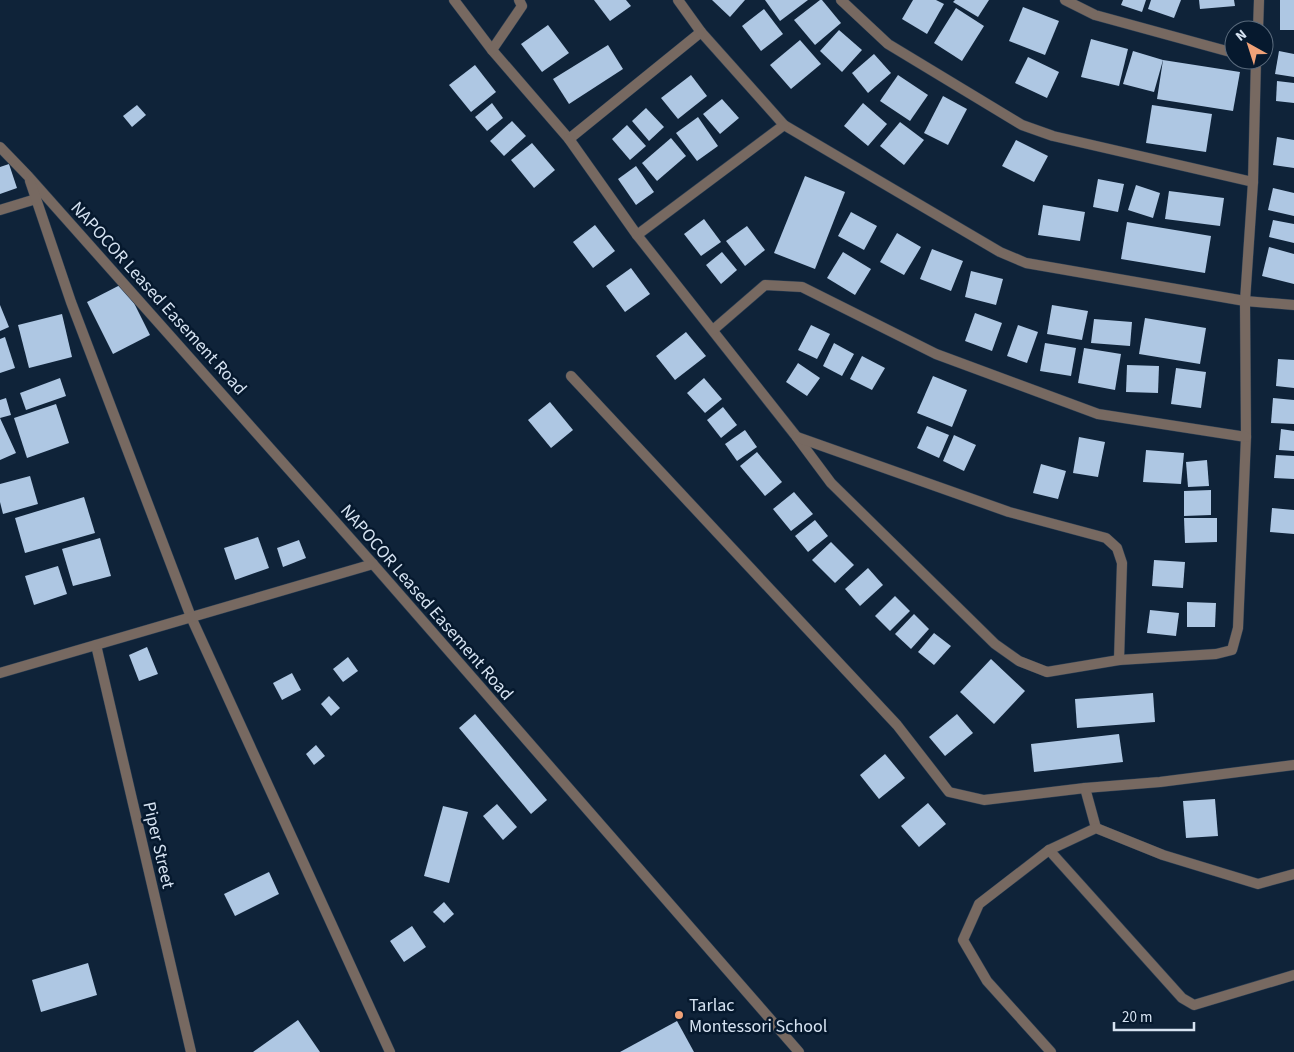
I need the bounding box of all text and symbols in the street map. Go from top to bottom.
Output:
north arrow [1224,20,1274,70]
text: N [1232,25,1251,46]
street label: NAPOCOR Leased Easement Road [65,196,252,401]
street label: NAPOCOR Leased Easement Road [334,499,519,706]
street label: Piper Street [136,799,181,891]
place label: Tarlac Montessori School [689,993,827,1039]
scale bar [1114,1000,1194,1032]
text: 20 m [1122,1007,1152,1028]
marker: Tarlac Montessori School [673,1009,685,1021]

